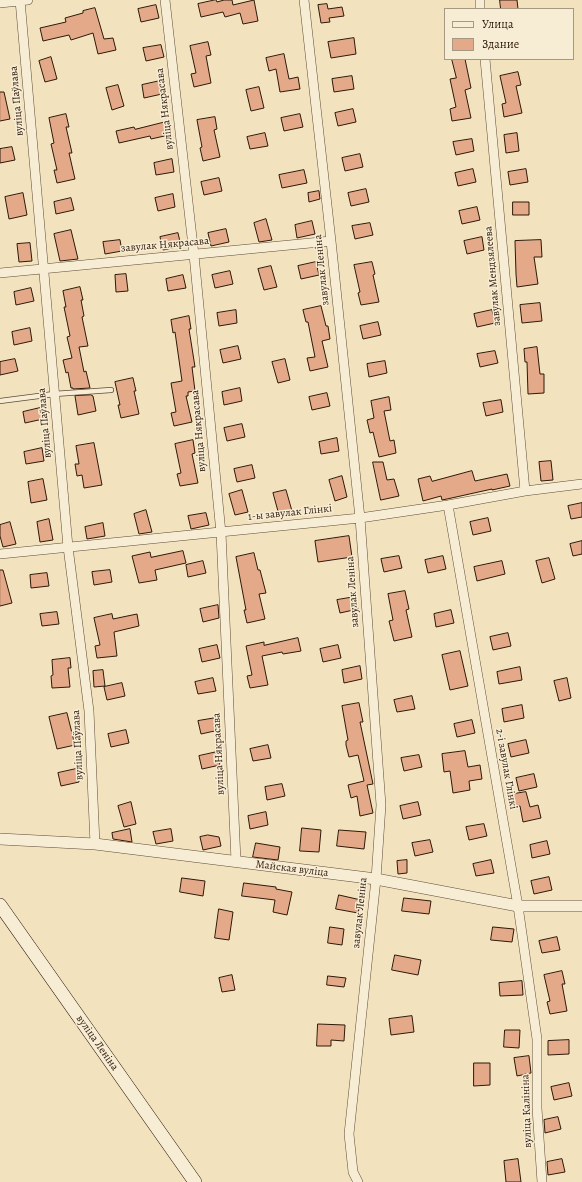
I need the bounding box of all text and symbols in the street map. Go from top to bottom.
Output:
legend [444,8,574,60]
text: Улица [482,16,513,32]
text: Здание [482,36,519,52]
street label: вуліца Паўлава [7,65,27,137]
street label: вуліца Някрасава [153,67,177,151]
street label: завулак Мендзялеева [482,226,504,326]
street label: завулак Леніна [312,234,332,306]
street label: завулак Някрасава [120,235,210,255]
street label: вуліца Паўлава [35,387,55,459]
street label: вуліца Някрасава [189,389,209,473]
street label: 1-ы завулак Глінкі [247,502,333,524]
street label: завулак Леніна [344,556,362,628]
street label: вуліца Паўлава [70,709,86,781]
street label: вуліца Някрасава [210,713,228,795]
street label: 2-і завулак Глінкі [492,728,520,810]
street label: Майская вуліца [255,858,329,880]
street label: завулак Леніна [350,877,370,949]
street label: вуліца Леніна [73,1013,121,1073]
street label: вуліца Калініна [519,1074,535,1148]

